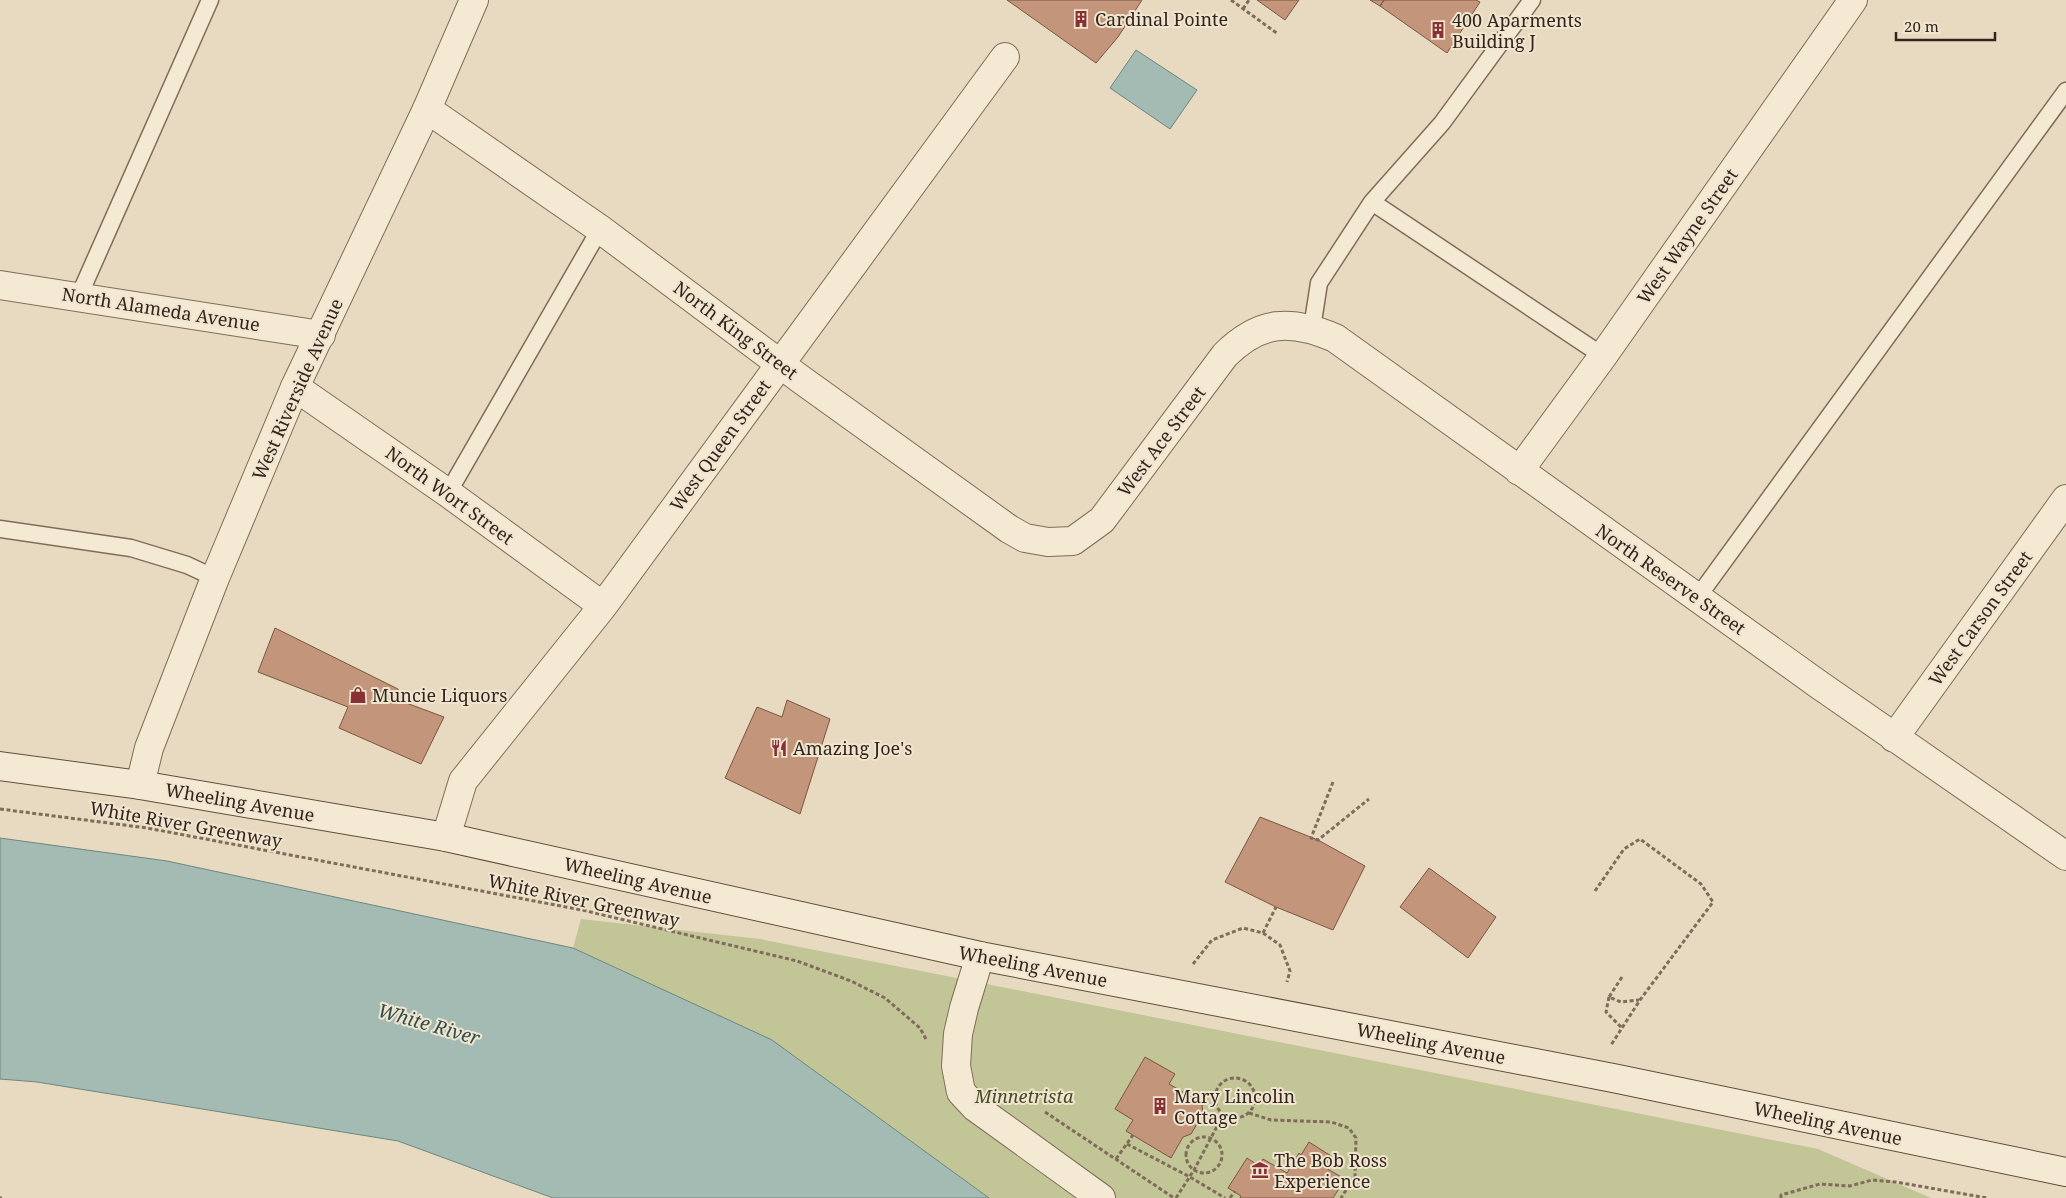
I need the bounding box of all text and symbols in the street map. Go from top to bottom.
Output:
place label: Cardinal Pointe [1095,7,1228,31]
place label: 400 Aparments Building J [1452,8,1582,53]
building icon: Cardinal Pointe [1071,9,1091,29]
scale bar [1896,10,1995,42]
text: 20 m [1904,16,1939,36]
building icon: 400 Aparments Building J [1428,20,1448,40]
street label: West Wayne Street [1631,164,1743,308]
street label: North King Street [669,275,803,385]
street label: North Alameda Avenue [60,281,262,337]
street label: West Riverside Avenue [246,294,348,484]
street label: West Queen Street [664,374,776,516]
street label: West Ace Street [1112,381,1210,501]
street label: North Wort Street [381,440,519,550]
street label: North Reserve Street [1591,518,1751,640]
street label: West Carson Street [1923,546,2037,690]
place label: Muncie Liquors [372,683,507,707]
shop icon: Muncie Liquors [348,685,368,705]
place label: Amazing Joe's [793,736,912,760]
restaurant icon: Amazing Joe's [769,738,789,758]
street label: Wheeling Avenue [163,777,317,827]
street label: White River Greenway [88,795,285,853]
street label: Wheeling Avenue [562,851,714,909]
street label: White River Greenway [486,868,683,932]
street label: Wheeling Avenue [957,940,1109,992]
water label: White River [375,997,483,1051]
street label: Wheeling Avenue [1355,1017,1507,1069]
park label: Minnetrista [974,1084,1074,1108]
place label: Mary Lincolin Cottage [1174,1084,1296,1129]
building icon: Mary Lincolin Cottage [1150,1096,1170,1116]
street label: Wheeling Avenue [1752,1096,1904,1150]
place label: The Bob Ross Experience [1274,1148,1387,1193]
museum icon: The Bob Ross Experience [1250,1160,1270,1180]

